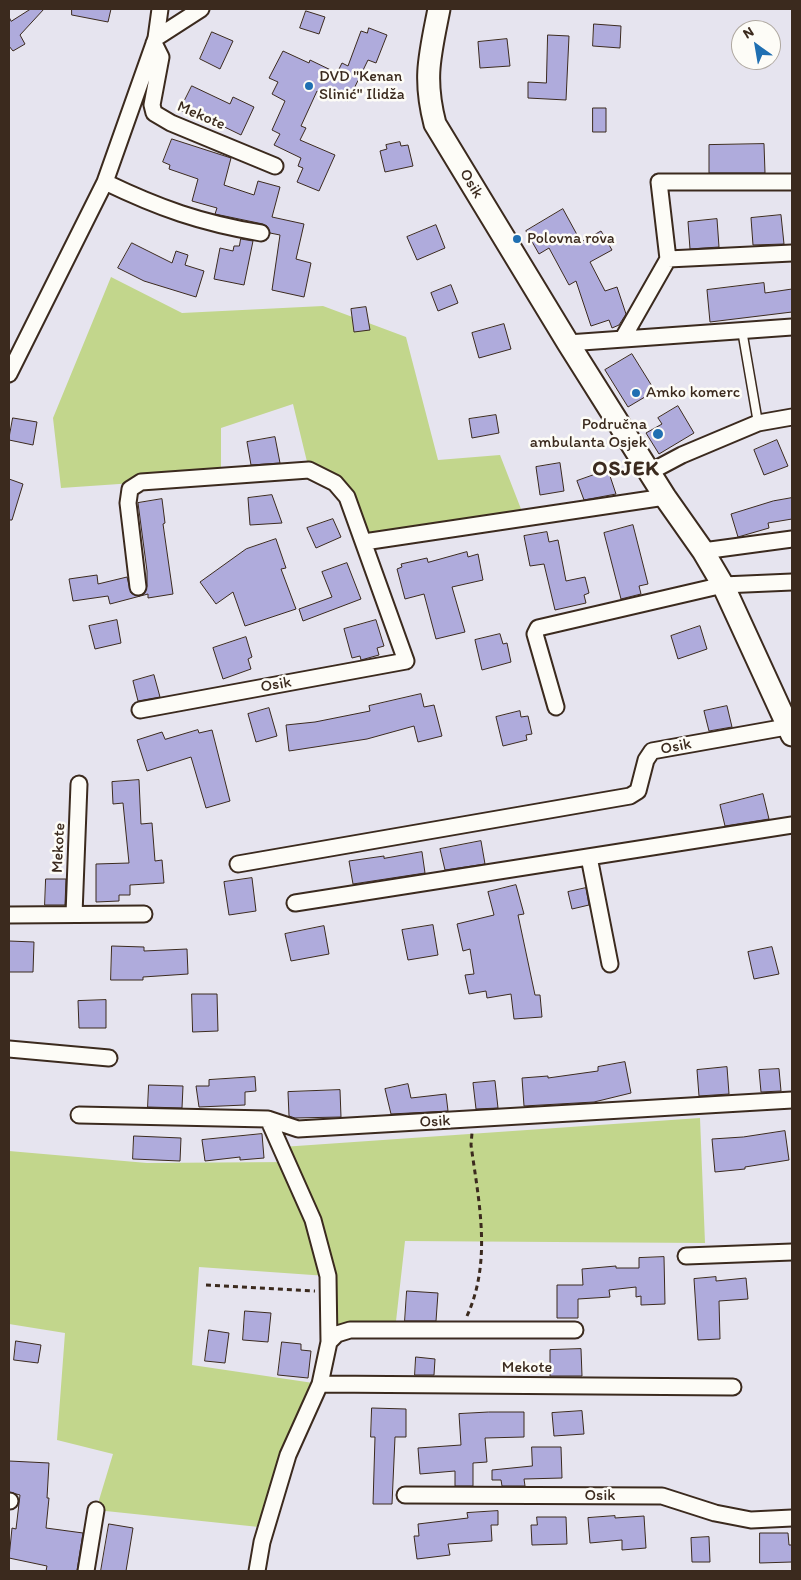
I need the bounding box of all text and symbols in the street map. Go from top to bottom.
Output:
north arrow [731,20,781,70]
text: N [740,23,757,42]
place label: DVD "Kenan Slinić" Ilidža [319,67,405,105]
marker: DVD "Kenan Slinić" Ilidža [303,80,315,92]
street label: Mekote [174,97,228,135]
street label: Osik [455,166,487,202]
place label: Polovna rova [527,229,615,249]
marker: Polovna rova [511,233,523,245]
place label: Amko komerc [646,383,740,403]
marker: Amko komerc [630,387,642,399]
place label: Područna ambulanta Osjek [530,415,647,453]
marker: Područna ambulanta Osjek [651,427,665,441]
district label: OSJEK [592,457,660,483]
street label: Osik [259,673,293,697]
street label: Osik [659,735,693,759]
street label: Mekote [48,822,70,874]
street label: Osik [419,1112,451,1132]
street label: Mekote [502,1358,552,1378]
street label: Osik [585,1486,615,1506]

